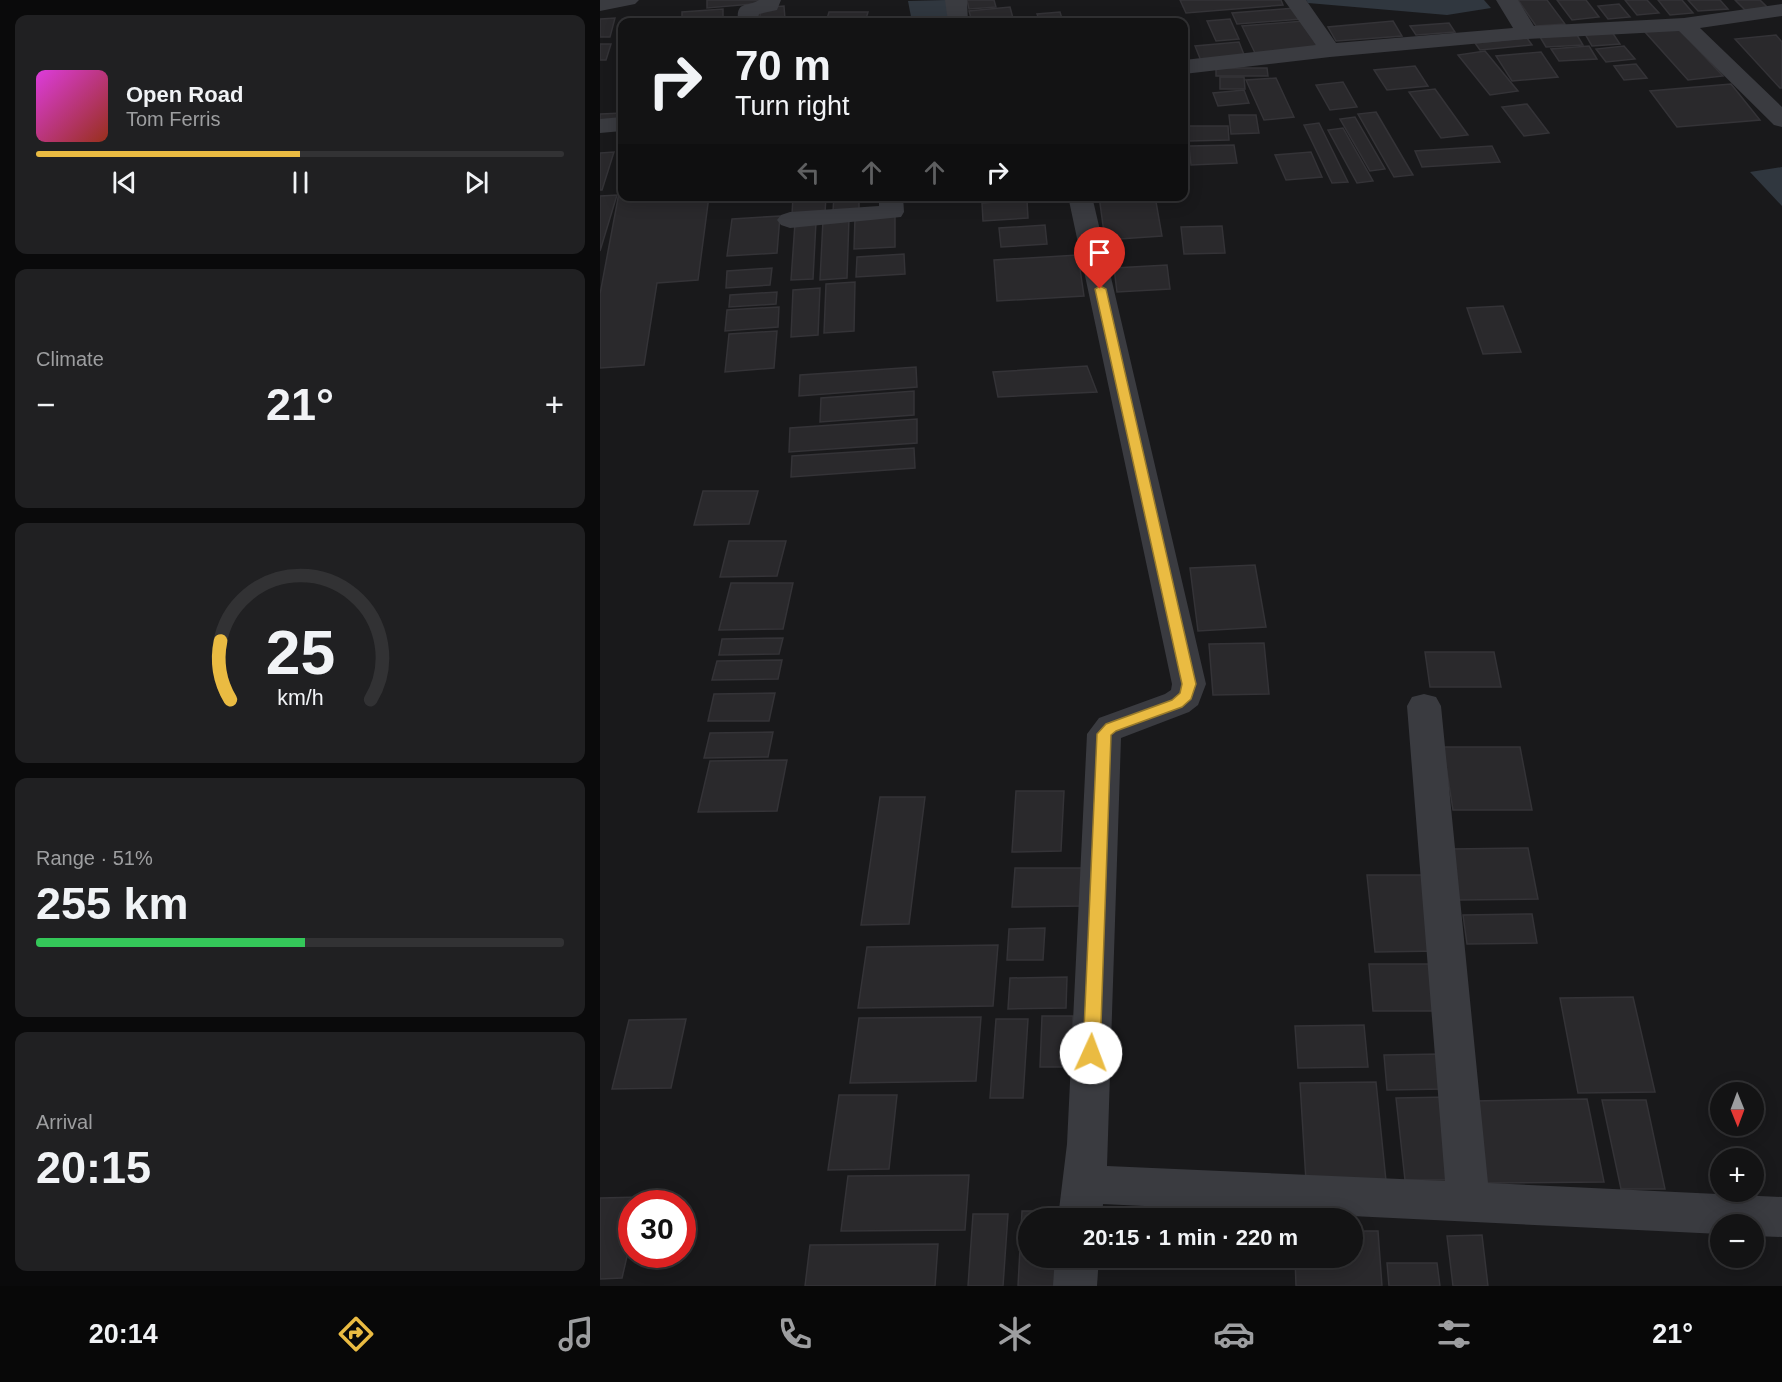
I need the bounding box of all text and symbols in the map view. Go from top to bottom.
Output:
icon: right [636,42,714,120]
text: 70 m [735,42,831,89]
text: Open Road [126,82,243,107]
text: Turn right [735,91,850,121]
text: Tom Ferris [126,108,220,130]
icon: left [792,156,825,189]
icon: ahead [855,156,888,189]
icon: ahead [918,156,951,189]
icon: right [981,156,1014,189]
icon: previous [108,166,141,199]
icon: pause [284,166,317,199]
icon: next [460,166,493,199]
pin [1074,227,1125,289]
icon: arrive [1083,236,1116,269]
text: Climate [36,348,104,370]
text: 21° [266,379,334,430]
text: − [36,386,55,423]
text: + [545,386,564,423]
text: 25 [265,618,335,687]
text: km/h [277,686,323,710]
text: Range · 51% [36,847,153,869]
text: 255 km [36,878,189,929]
position arrow [1059,1021,1123,1085]
north arrow [1710,1082,1764,1136]
map controls [1710,1082,1764,1268]
text: Arrival [36,1111,93,1133]
text: 20:15 [36,1142,151,1193]
button: + [1710,1148,1764,1202]
speed limit sign: 30 [618,1190,696,1268]
button: − [1710,1214,1764,1268]
text: 20:15 · 1 min · 220 m [1083,1225,1298,1250]
icon: directions [335,1313,377,1355]
icon: music [555,1313,597,1355]
icon: phone [774,1313,816,1355]
icon: climate [994,1313,1036,1355]
icon: car [1213,1313,1255,1355]
icon: filters [1433,1313,1475,1355]
text: 20:14 [89,1319,158,1349]
text: 21° [1652,1319,1693,1349]

